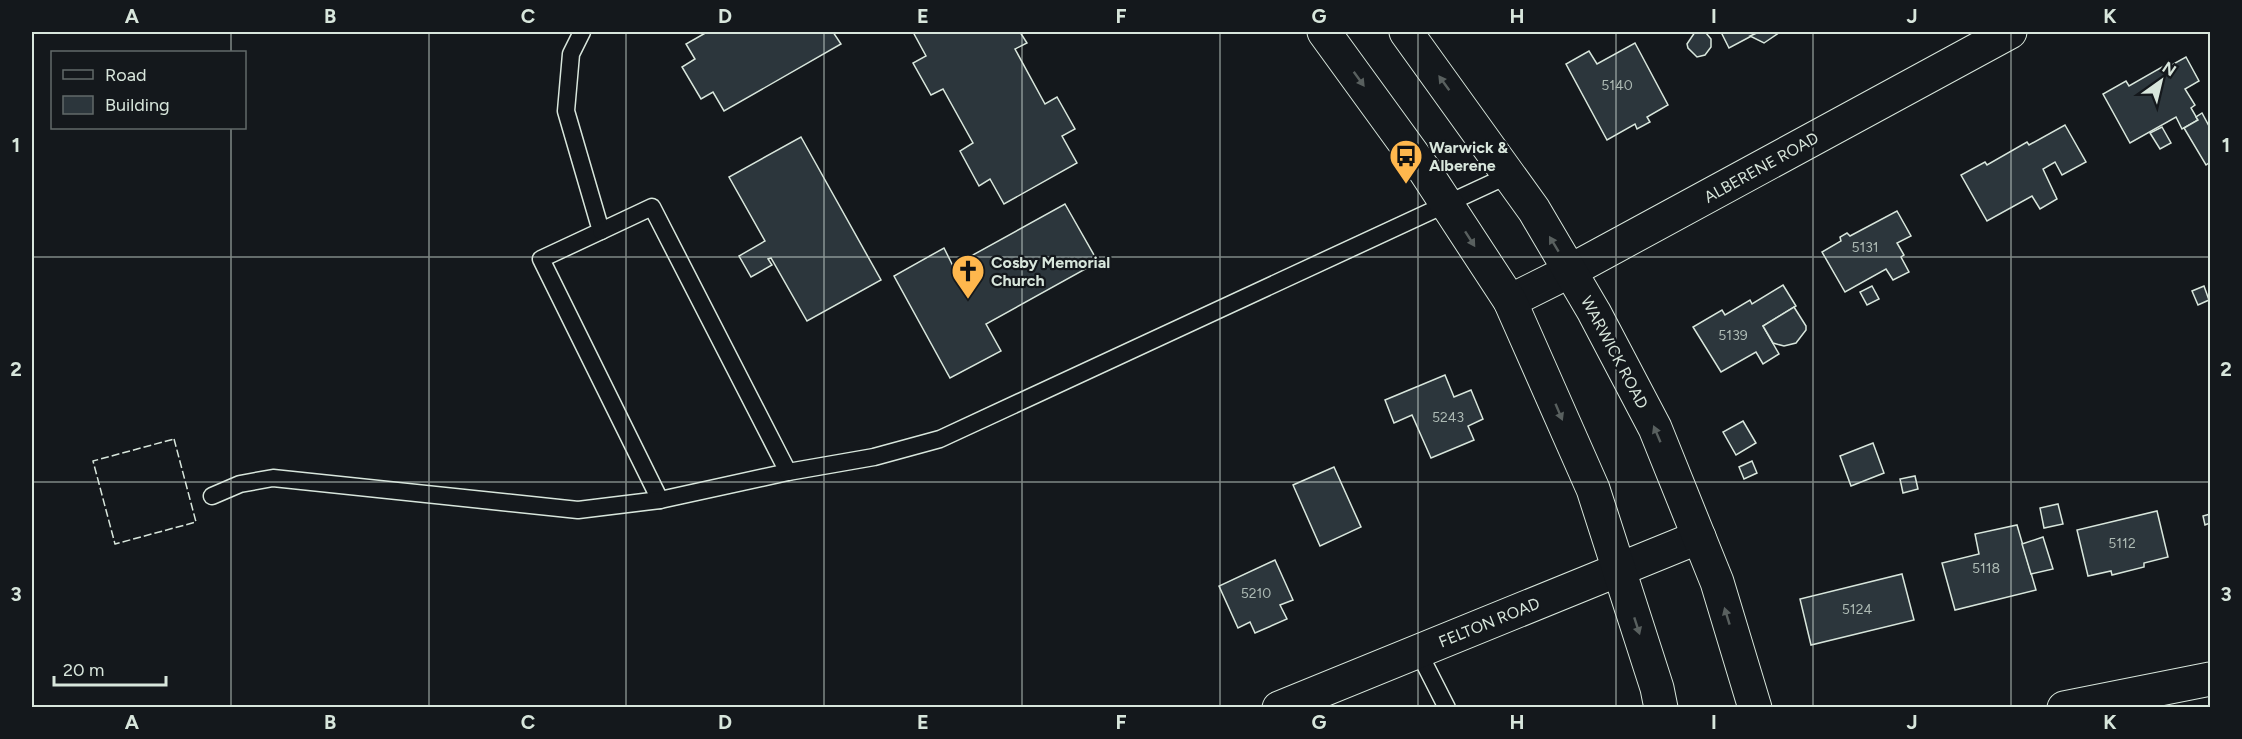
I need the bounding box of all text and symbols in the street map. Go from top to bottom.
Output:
text: A [125,4,140,28]
text: B [324,4,336,28]
text: C [521,4,535,28]
text: D [718,4,732,28]
text: E [917,4,929,28]
text: F [1115,4,1127,28]
text: G [1312,4,1327,28]
text: H [1510,4,1525,28]
text: I [1711,4,1717,28]
text: J [1906,4,1918,28]
text: K [2103,4,2117,28]
legend [51,51,246,129]
north arrow [2131,51,2191,111]
text: N [2159,58,2180,80]
text: Road [105,64,146,86]
one-way arrow [1353,70,1365,86]
one-way arrow [1438,76,1450,92]
house number: 5140 [1601,77,1633,94]
text: Building [105,94,170,116]
street label: ALBERENE ROAD [1701,128,1822,207]
text: 1 [12,133,20,157]
text: 1 [2222,133,2230,157]
bus stop icon: Warwick & Alberene [1388,138,1424,185]
place label: Warwick & Alberene [1429,138,1508,175]
one-way arrow [1464,231,1475,247]
one-way arrow [1549,235,1559,252]
house number: 5131 [1851,239,1879,256]
church icon: Cosby Memorial Church [950,253,986,300]
place label: Cosby Memorial Church [991,253,1110,290]
street label: WARWICK ROAD [1577,293,1652,412]
house number: 5139 [1718,327,1748,344]
text: 2 [10,357,22,381]
text: 2 [2220,357,2232,381]
one-way arrow [1554,403,1564,421]
house number: 5243 [1432,409,1464,426]
one-way arrow [1652,424,1662,442]
house number: 5112 [2108,535,2136,552]
house number: 5118 [1972,560,2000,577]
text: 3 [10,582,22,606]
text: 3 [2220,582,2232,606]
house number: 5210 [1241,585,1271,602]
street label: FELTON ROAD [1436,594,1542,651]
house number: 5124 [1842,601,1872,618]
one-way arrow [1722,607,1731,625]
one-way arrow [1632,617,1642,635]
scale bar [54,649,166,687]
text: 20 m [63,659,104,681]
text: A [125,710,140,734]
text: B [324,710,336,734]
text: C [521,710,535,734]
text: D [718,710,732,734]
text: E [917,710,929,734]
text: F [1115,710,1127,734]
text: G [1312,710,1327,734]
text: H [1510,710,1525,734]
text: I [1711,710,1717,734]
text: J [1906,710,1918,734]
text: K [2103,710,2117,734]

